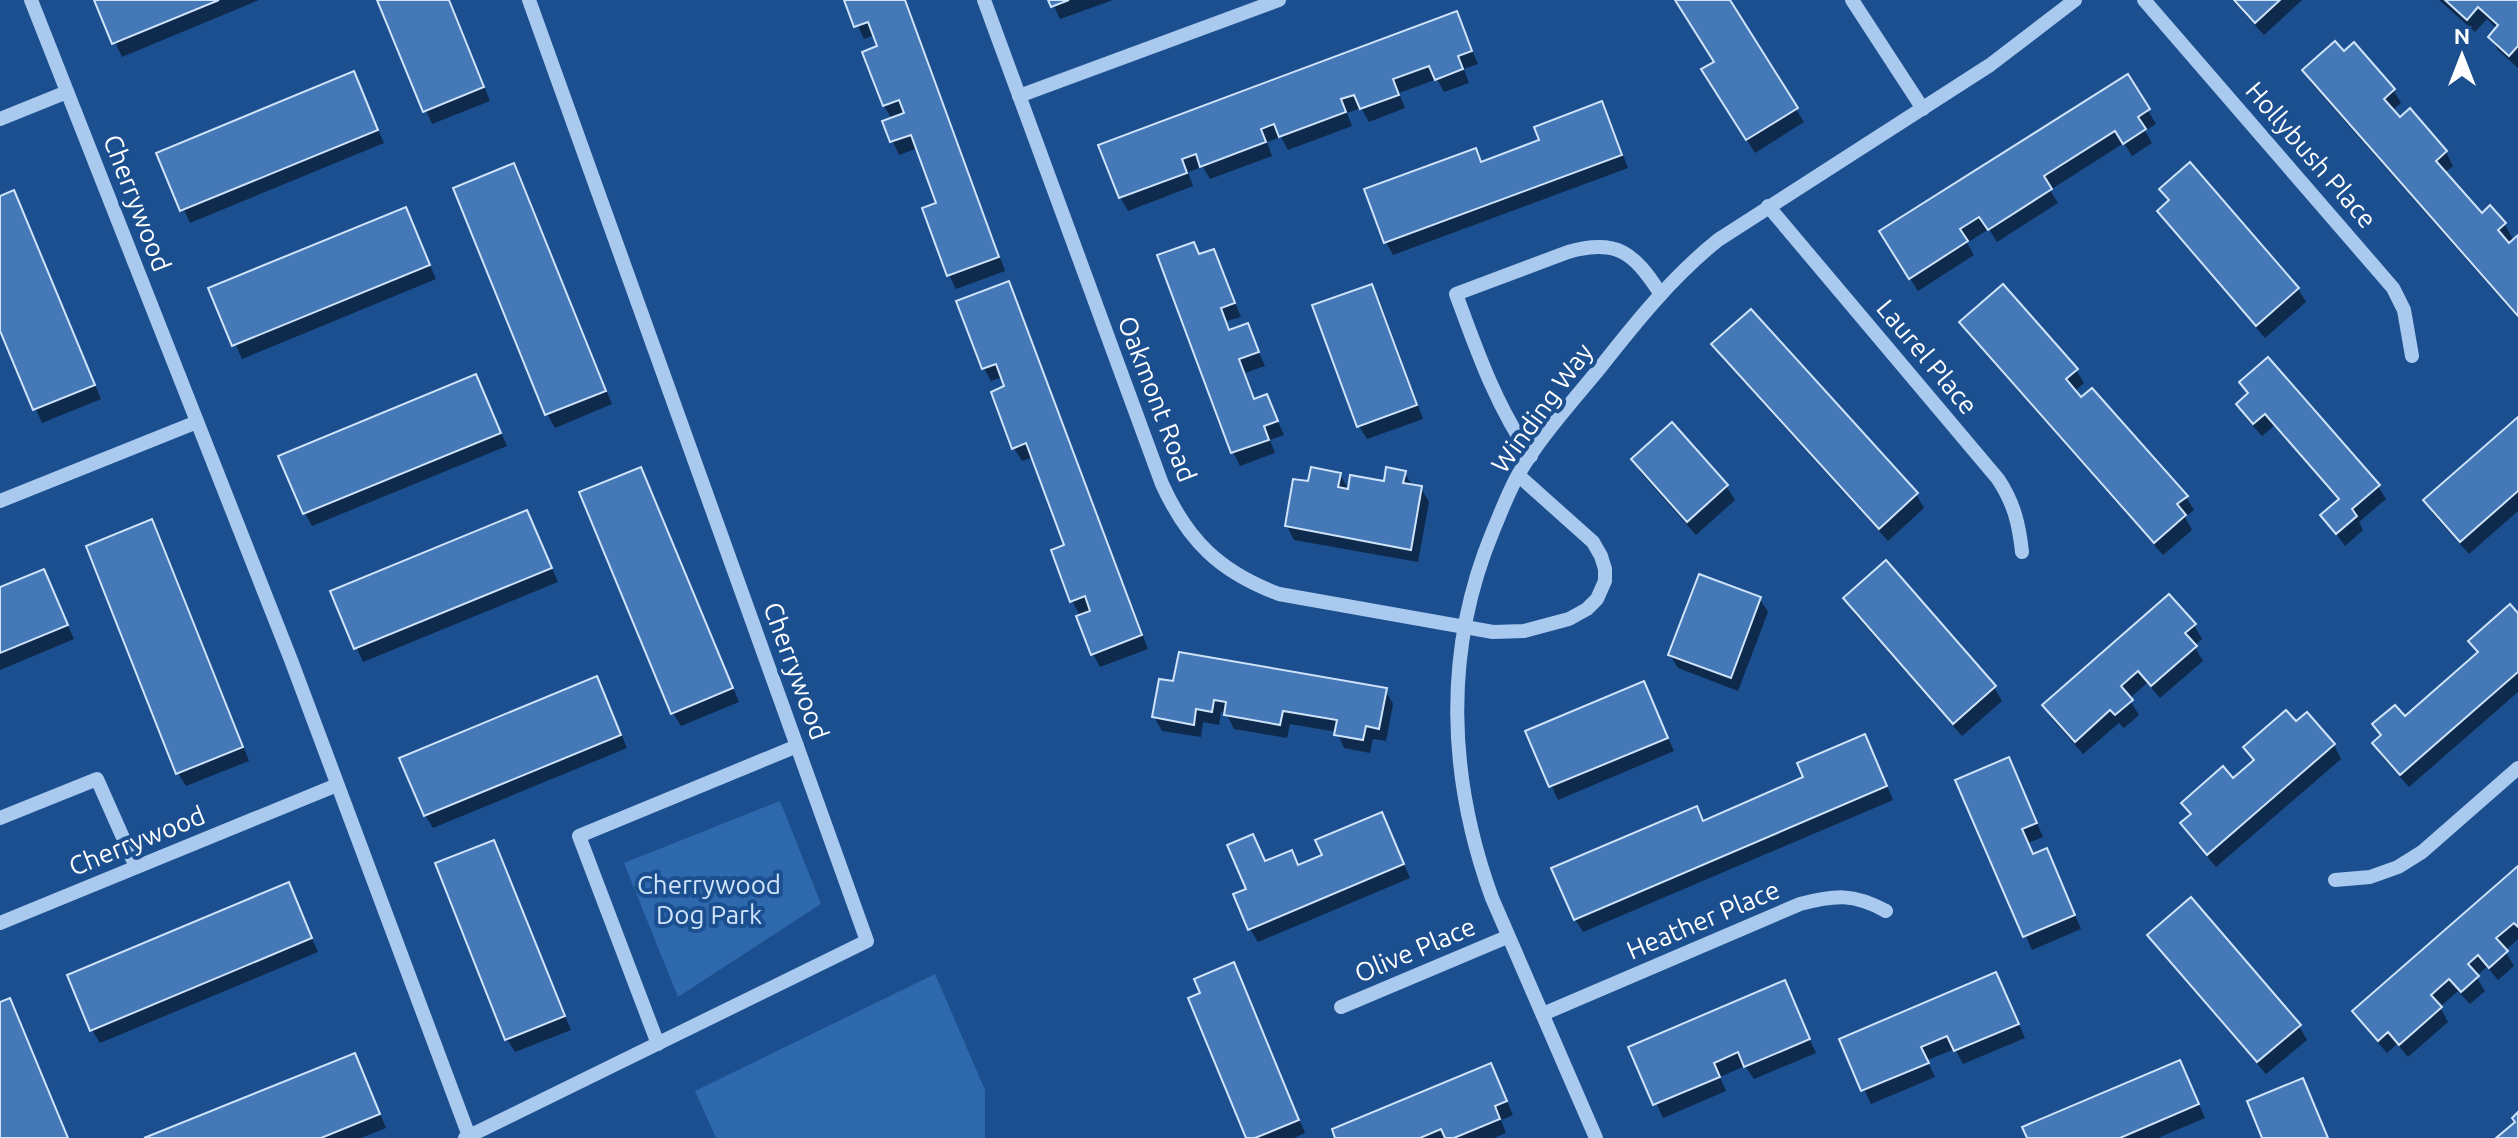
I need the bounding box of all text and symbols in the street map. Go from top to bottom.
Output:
north arrow [2422,16,2502,96]
text: N [2454,23,2470,48]
street label: Hollybush Place [2240,76,2383,234]
street label: Cherrywood [98,130,177,275]
street label: Laurel Place [1871,294,1984,420]
street label: Oakmont Road [1113,312,1202,486]
street label: Winding Way [1485,338,1598,478]
street label: Cherrywood [758,598,835,744]
street label: Cherrywood [65,800,209,881]
park label: Cherrywood Dog Park [637,870,781,929]
street label: Heather Place [1622,874,1784,965]
street label: Olive Place [1350,911,1480,988]

